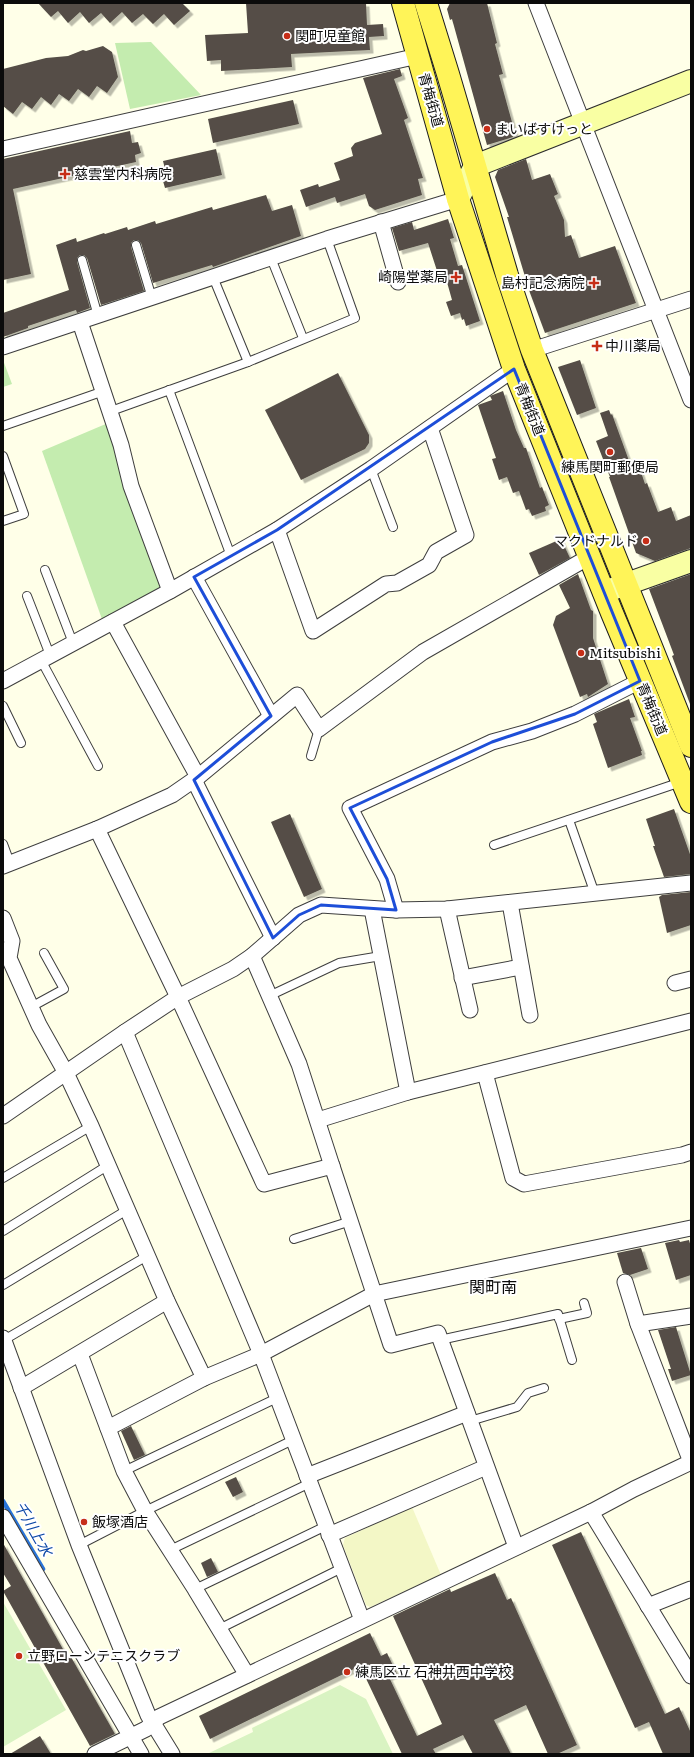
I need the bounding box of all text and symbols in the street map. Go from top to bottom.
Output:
place label: 関町児童館 [295,25,365,45]
marker: 関町児童館 [282,31,292,41]
street label: 青梅街道 [415,70,449,129]
place label: まいばすけっと [495,118,593,138]
marker: まいばすけっと [482,124,492,134]
place label: 慈雲堂内科病院 [74,163,172,183]
marker: 慈雲堂内科病院 [59,168,71,180]
place label: 崎陽堂薬局 [378,266,448,286]
marker: 崎陽堂薬局 [451,272,461,282]
place label: 島村記念病院 [501,272,585,292]
marker: 島村記念病院 [588,277,600,289]
place label: 中川薬局 [605,335,661,355]
marker: 中川薬局 [592,341,602,351]
street label: 青梅街道 [511,379,551,438]
marker: 練馬関町郵便局 [605,447,615,457]
place label: 練馬関町郵便局 [561,456,659,476]
place label: マクドナルド [554,530,638,550]
marker: マクドナルド [641,536,651,546]
place label: Mitsubishi [589,642,661,662]
marker: Mitsubishi [576,648,586,658]
street label: 青梅街道 [633,679,673,738]
district label: 関町南 [469,1274,517,1298]
water label: 千川上水 [9,1497,60,1562]
place label: 飯塚酒店 [92,1511,148,1531]
marker: 飯塚酒店 [79,1517,89,1527]
place label: 立野ローンテニスクラブ [27,1645,180,1665]
marker: 立野ローンテニスクラブ [14,1651,24,1661]
place label: 練馬区立 石神井西中学校 [355,1661,512,1681]
marker: 練馬区立 石神井西中学校 [342,1667,352,1677]

